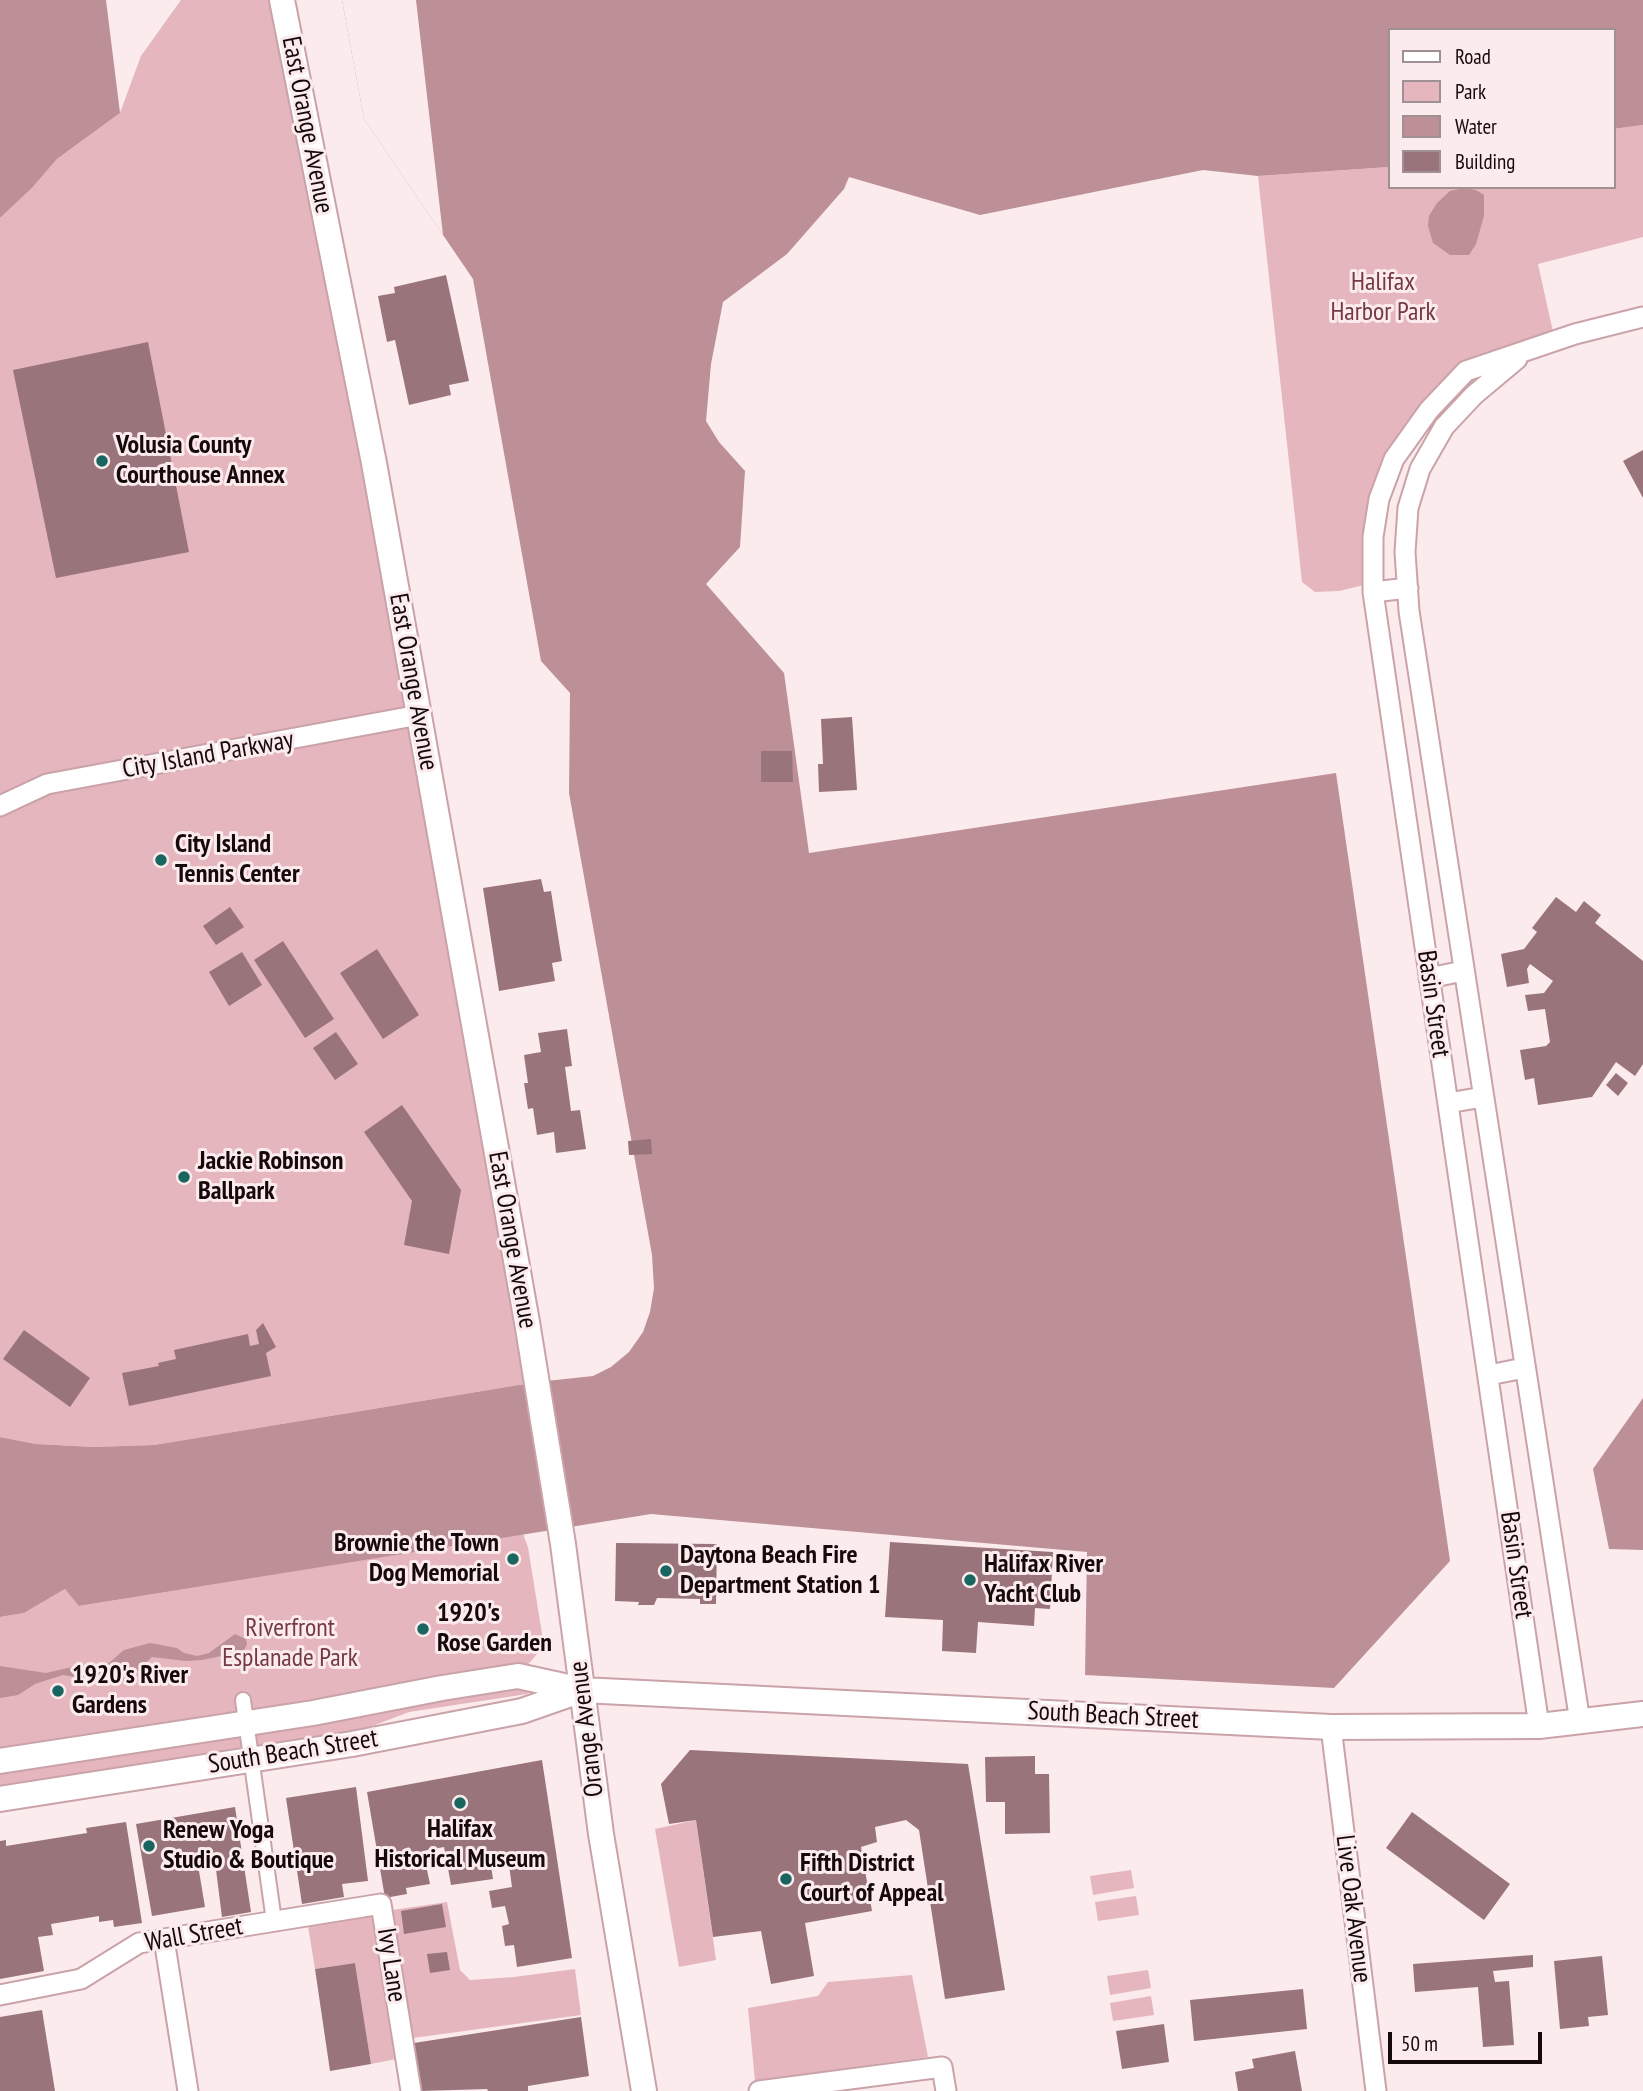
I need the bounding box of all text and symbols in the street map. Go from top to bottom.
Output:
legend [1388,28,1615,189]
street label: East Orange Avenue [275,34,339,216]
text: Road [1455,43,1491,70]
text: Park [1455,78,1486,105]
text: Water [1455,113,1497,140]
text: Building [1455,148,1515,175]
park label: Halifax Harbor Park [1330,267,1436,328]
place label: Volusia County Courthouse Annex [116,430,285,492]
marker: Volusia County Courthouse Annex [94,453,110,469]
street label: East Orange Avenue [382,591,444,773]
street label: City Island Parkway [120,725,296,785]
place label: City Island Tennis Center [175,829,300,890]
marker: City Island Tennis Center [153,852,169,868]
street label: Basin Street [1410,948,1456,1060]
place label: Jackie Robinson Ballpark [198,1146,343,1208]
street label: East Orange Avenue [481,1149,543,1331]
marker: Jackie Robinson Ballpark [176,1169,192,1185]
street label: Basin Street [1493,1509,1539,1621]
place label: Brownie the Town Dog Memorial [334,1528,499,1590]
place label: Daytona Beach Fire Department Station 1 [680,1540,880,1602]
place label: Halifax River Yacht Club [984,1549,1103,1610]
marker: Brownie the Town Dog Memorial [505,1551,521,1567]
marker: Daytona Beach Fire Department Station 1 [658,1563,674,1579]
marker: Halifax River Yacht Club [962,1572,978,1588]
place label: 1920's Rose Garden [437,1598,552,1660]
park label: Riverfront Esplanade Park [222,1613,358,1674]
marker: 1920's Rose Garden [415,1621,431,1637]
street label: Orange Avenue [563,1659,611,1799]
place label: 1920's River Gardens [72,1660,188,1722]
marker: 1920's River Gardens [50,1683,66,1699]
street label: South Beach Street [1027,1696,1199,1736]
street label: South Beach Street [206,1723,380,1781]
marker: Halifax Historical Museum [452,1795,468,1811]
place label: Halifax Historical Museum [375,1814,545,1876]
place label: Renew Yoga Studio & Boutique [163,1815,334,1876]
street label: Live Oak Avenue [1328,1833,1378,1985]
marker: Renew Yoga Studio & Boutique [141,1838,157,1854]
place label: Fifth District Court of Appeal [800,1848,943,1910]
marker: Fifth District Court of Appeal [778,1871,794,1887]
street label: Wall Street [143,1911,245,1959]
street label: Ivy Lane [370,1926,412,2004]
scale bar [1391,2018,1545,2062]
text: 50 m [1401,2030,1438,2057]

